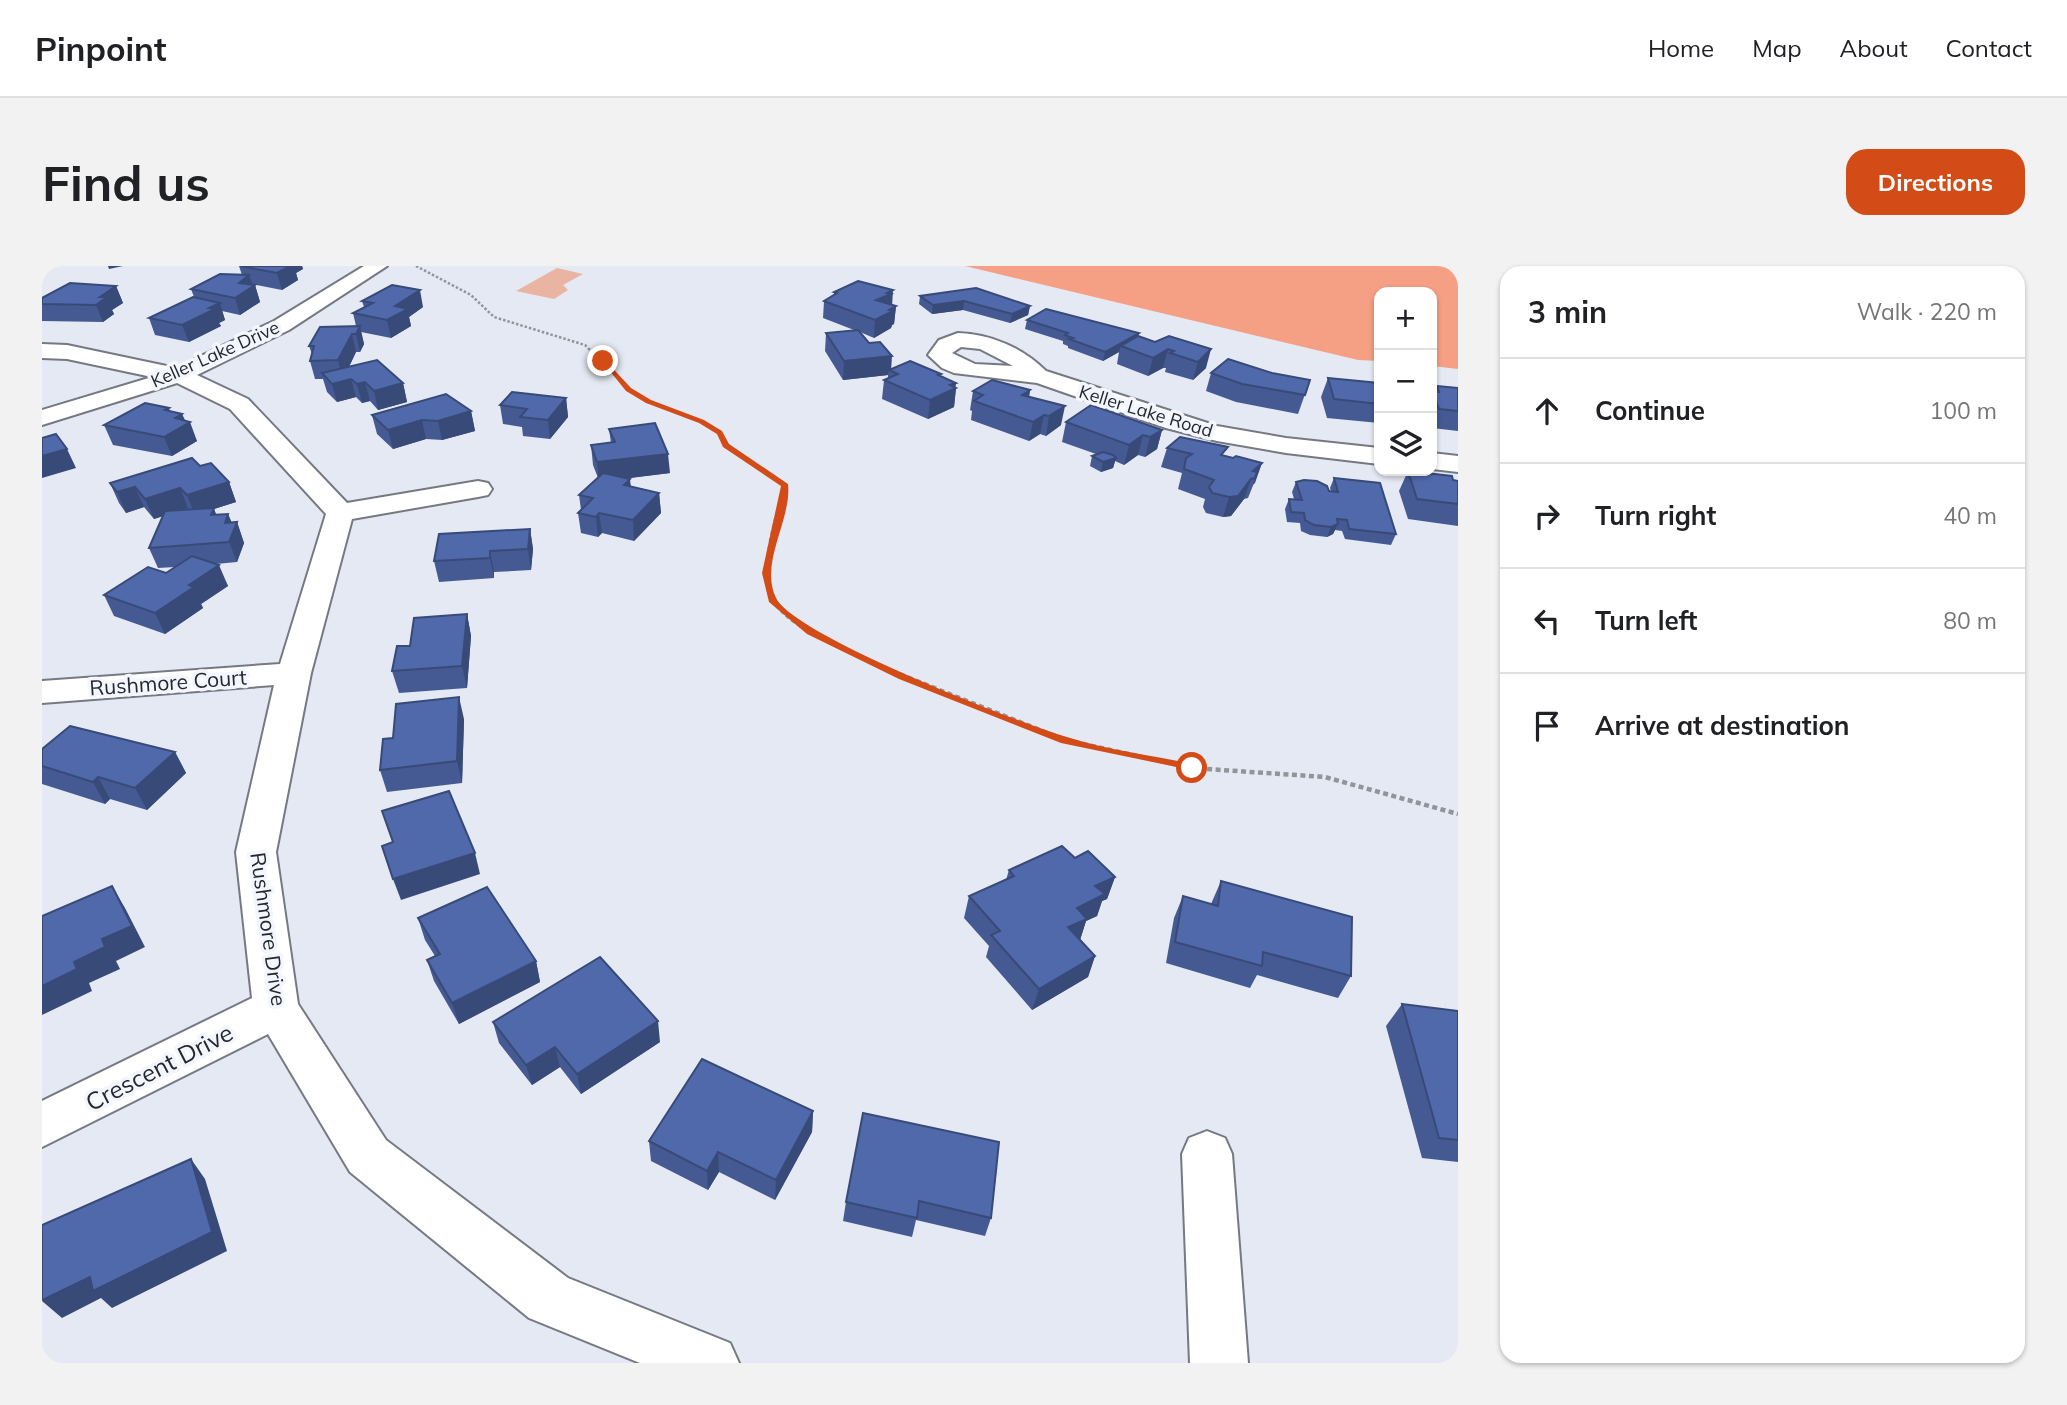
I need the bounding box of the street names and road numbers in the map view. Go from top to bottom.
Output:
street label: Keller Lake Drive [147,315,283,393]
street label: Keller Lake Road [1076,380,1216,442]
street label: Rushmore Court [89,664,247,700]
street label: Rushmore Drive [245,850,293,1008]
street label: Crescent Drive [80,1017,238,1117]

